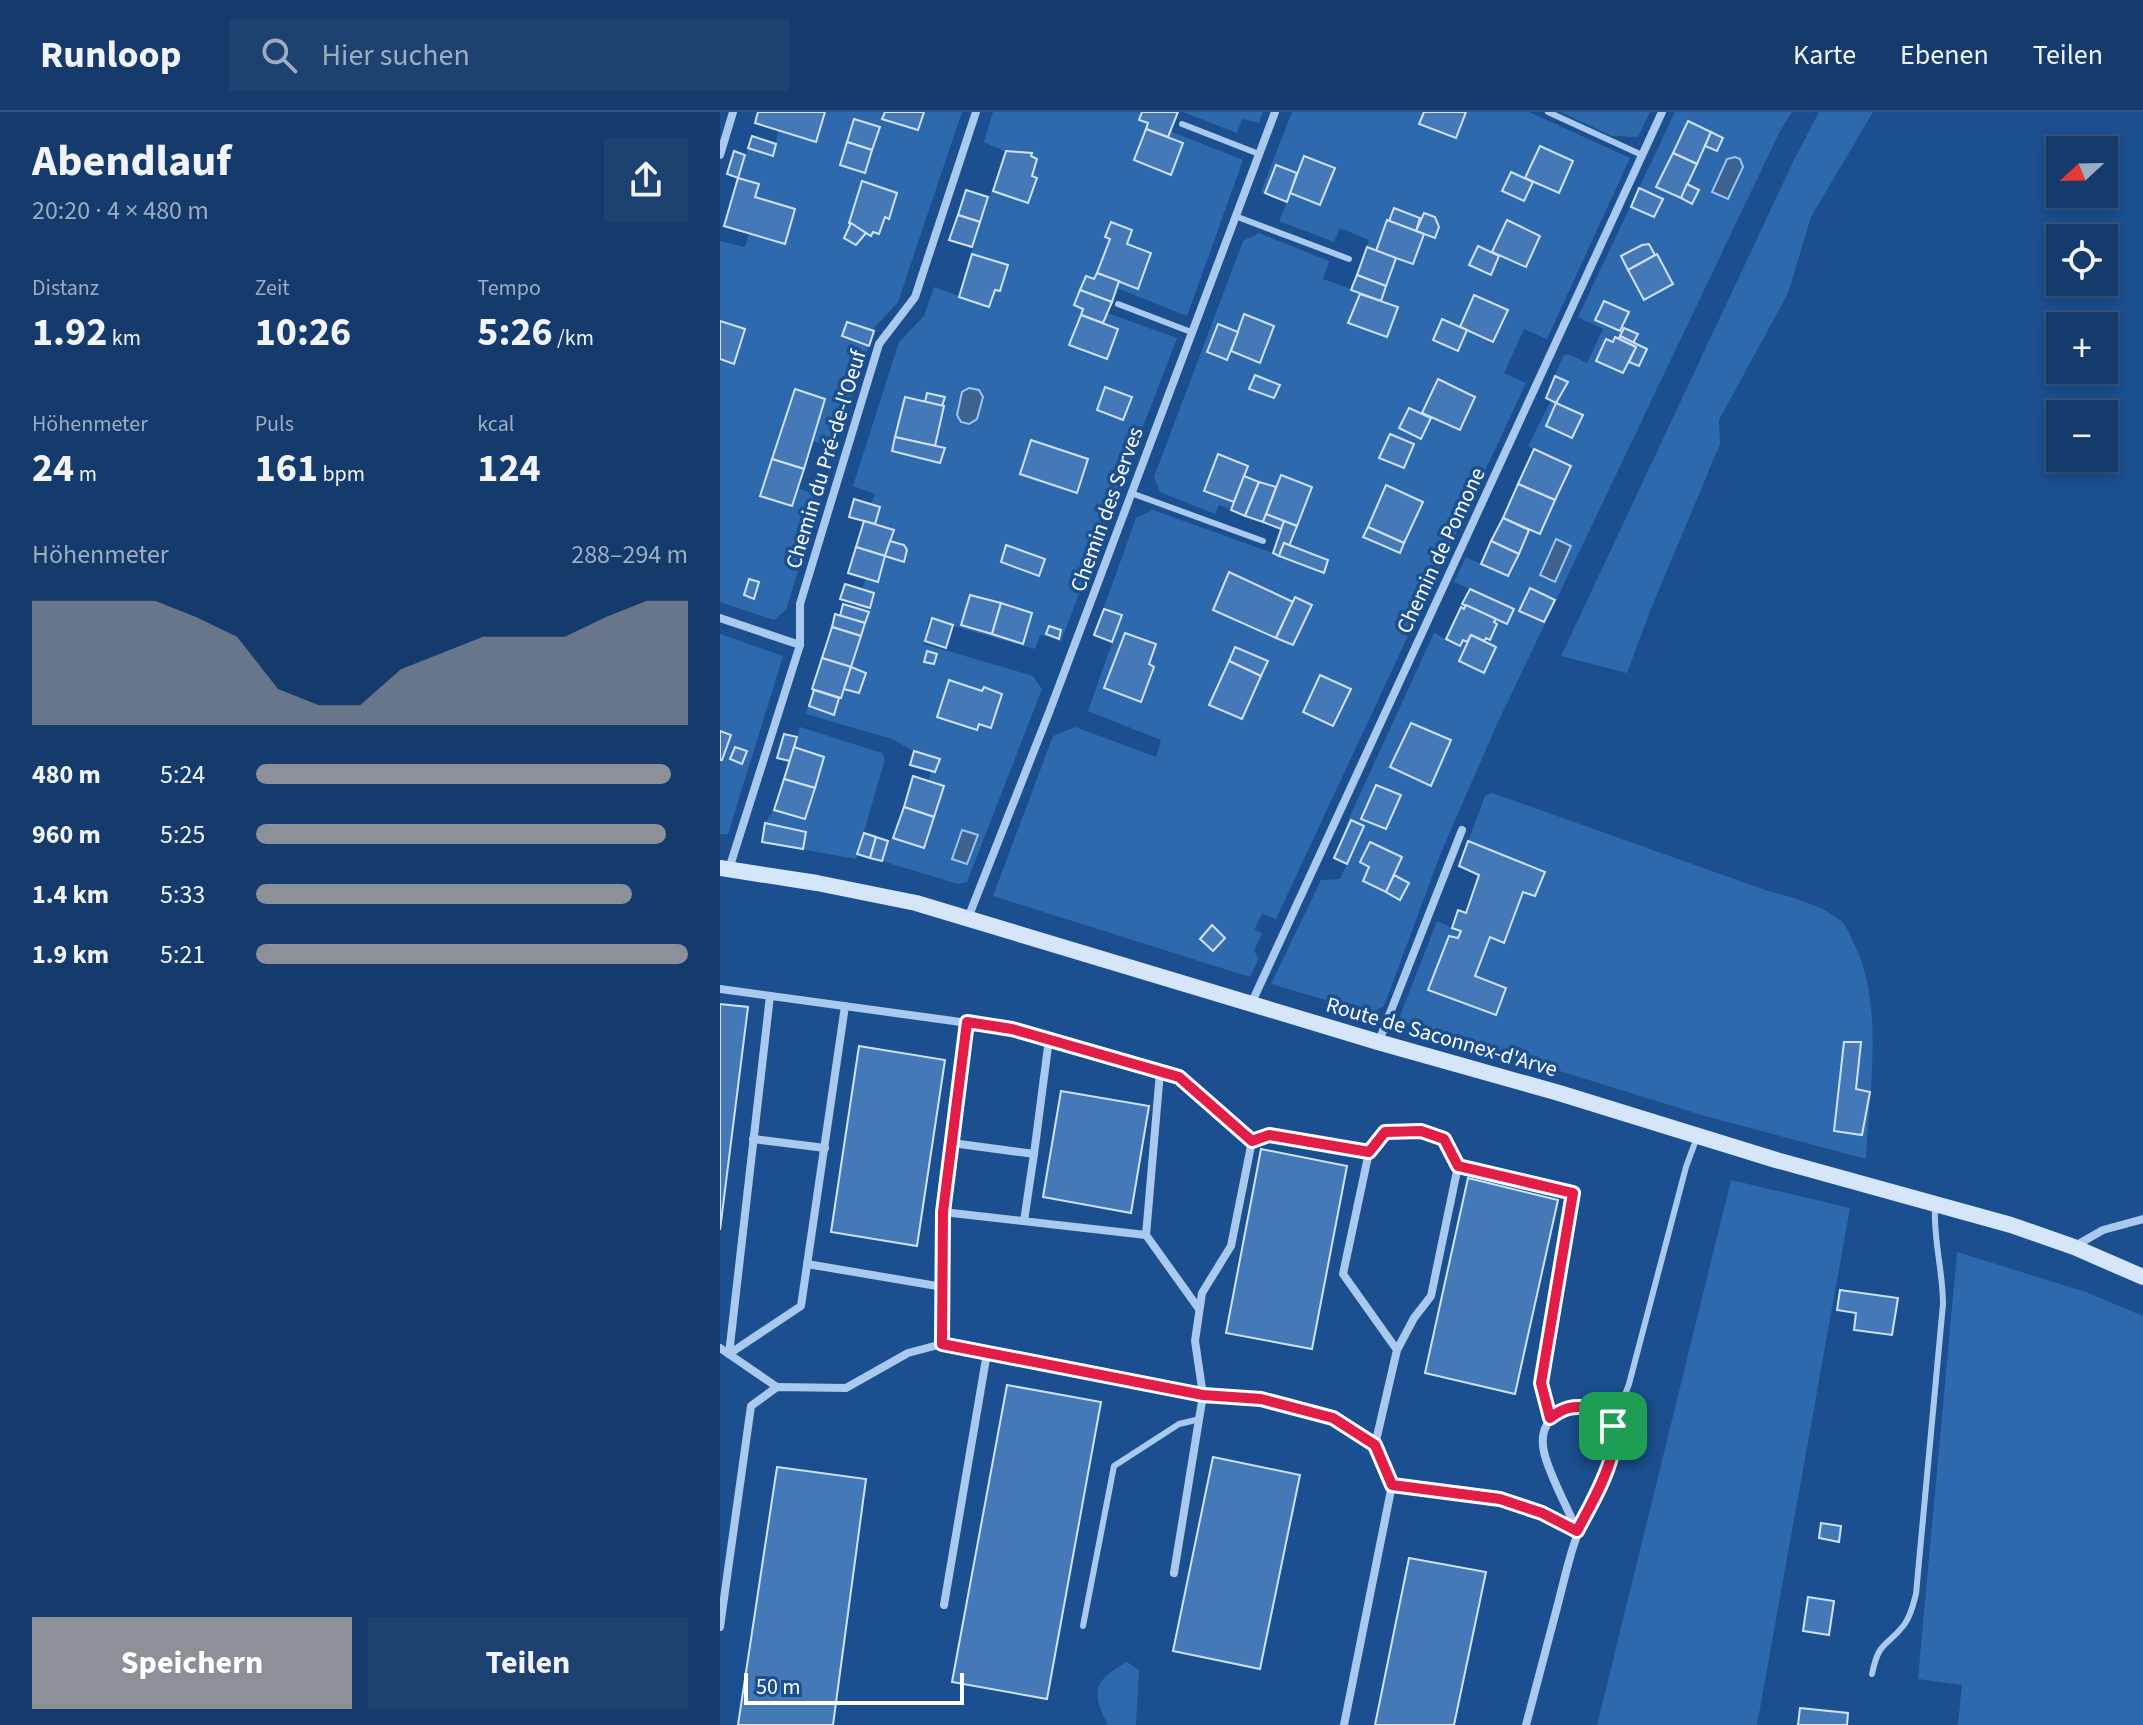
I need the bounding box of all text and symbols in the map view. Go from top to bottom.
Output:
search box [229,19,789,91]
text: Runloop [40,28,181,82]
icon: search [257,33,301,77]
text: Hier suchen [321,34,470,77]
text: Karte [1793,35,1856,75]
text: Ebenen [1900,35,1989,75]
text: Teilen [2033,35,2103,75]
text: Abendlauf [32,130,231,193]
north arrow [2046,136,2118,208]
map controls [2046,136,2118,472]
button: share [604,138,688,222]
text: 20:20 · 4 × 480 m [32,192,209,229]
button: locate [2046,224,2118,296]
text: Distanz [32,272,99,304]
text: Zeit [255,272,290,304]
text: Tempo [477,272,541,304]
text: 1.92 [32,304,107,361]
text: 10:26 [255,304,351,361]
text: 5:26 [477,304,553,361]
button: + [2046,312,2118,384]
text: km [107,322,141,354]
text: /km [553,322,594,354]
street label: Chemin du Pré-de-l'Oeuf [777,345,875,573]
button: − [2046,400,2118,472]
text: Höhenmeter [32,408,148,440]
text: Puls [255,408,294,440]
text: kcal [477,408,514,440]
street label: Chemin des Serves [1062,422,1152,596]
text: 24 [32,440,74,497]
text: 161 [255,440,318,497]
text: 124 [477,440,541,497]
text: m [74,458,97,490]
text: bpm [318,458,365,490]
street label: Chemin de Pomone [1388,462,1493,639]
text: Höhenmeter [32,536,169,573]
text: 288–294 m [571,536,688,573]
text: 480 m [32,756,101,793]
text: 5:24 [160,756,205,793]
text: 960 m [32,816,101,853]
text: 5:25 [160,816,205,853]
text: 1.4 km [32,876,109,913]
text: 5:33 [160,876,205,913]
text: 1.9 km [32,936,109,973]
text: 5:21 [160,936,205,973]
street label: Route de Saconnex-d'Arve [1322,989,1561,1085]
pin [1579,1392,1647,1460]
icon: arrive [1591,1404,1635,1448]
button: Speichern [32,1617,352,1709]
button: Teilen [368,1617,688,1709]
scale bar [744,1669,964,1705]
text: 50 m [756,1671,801,1703]

